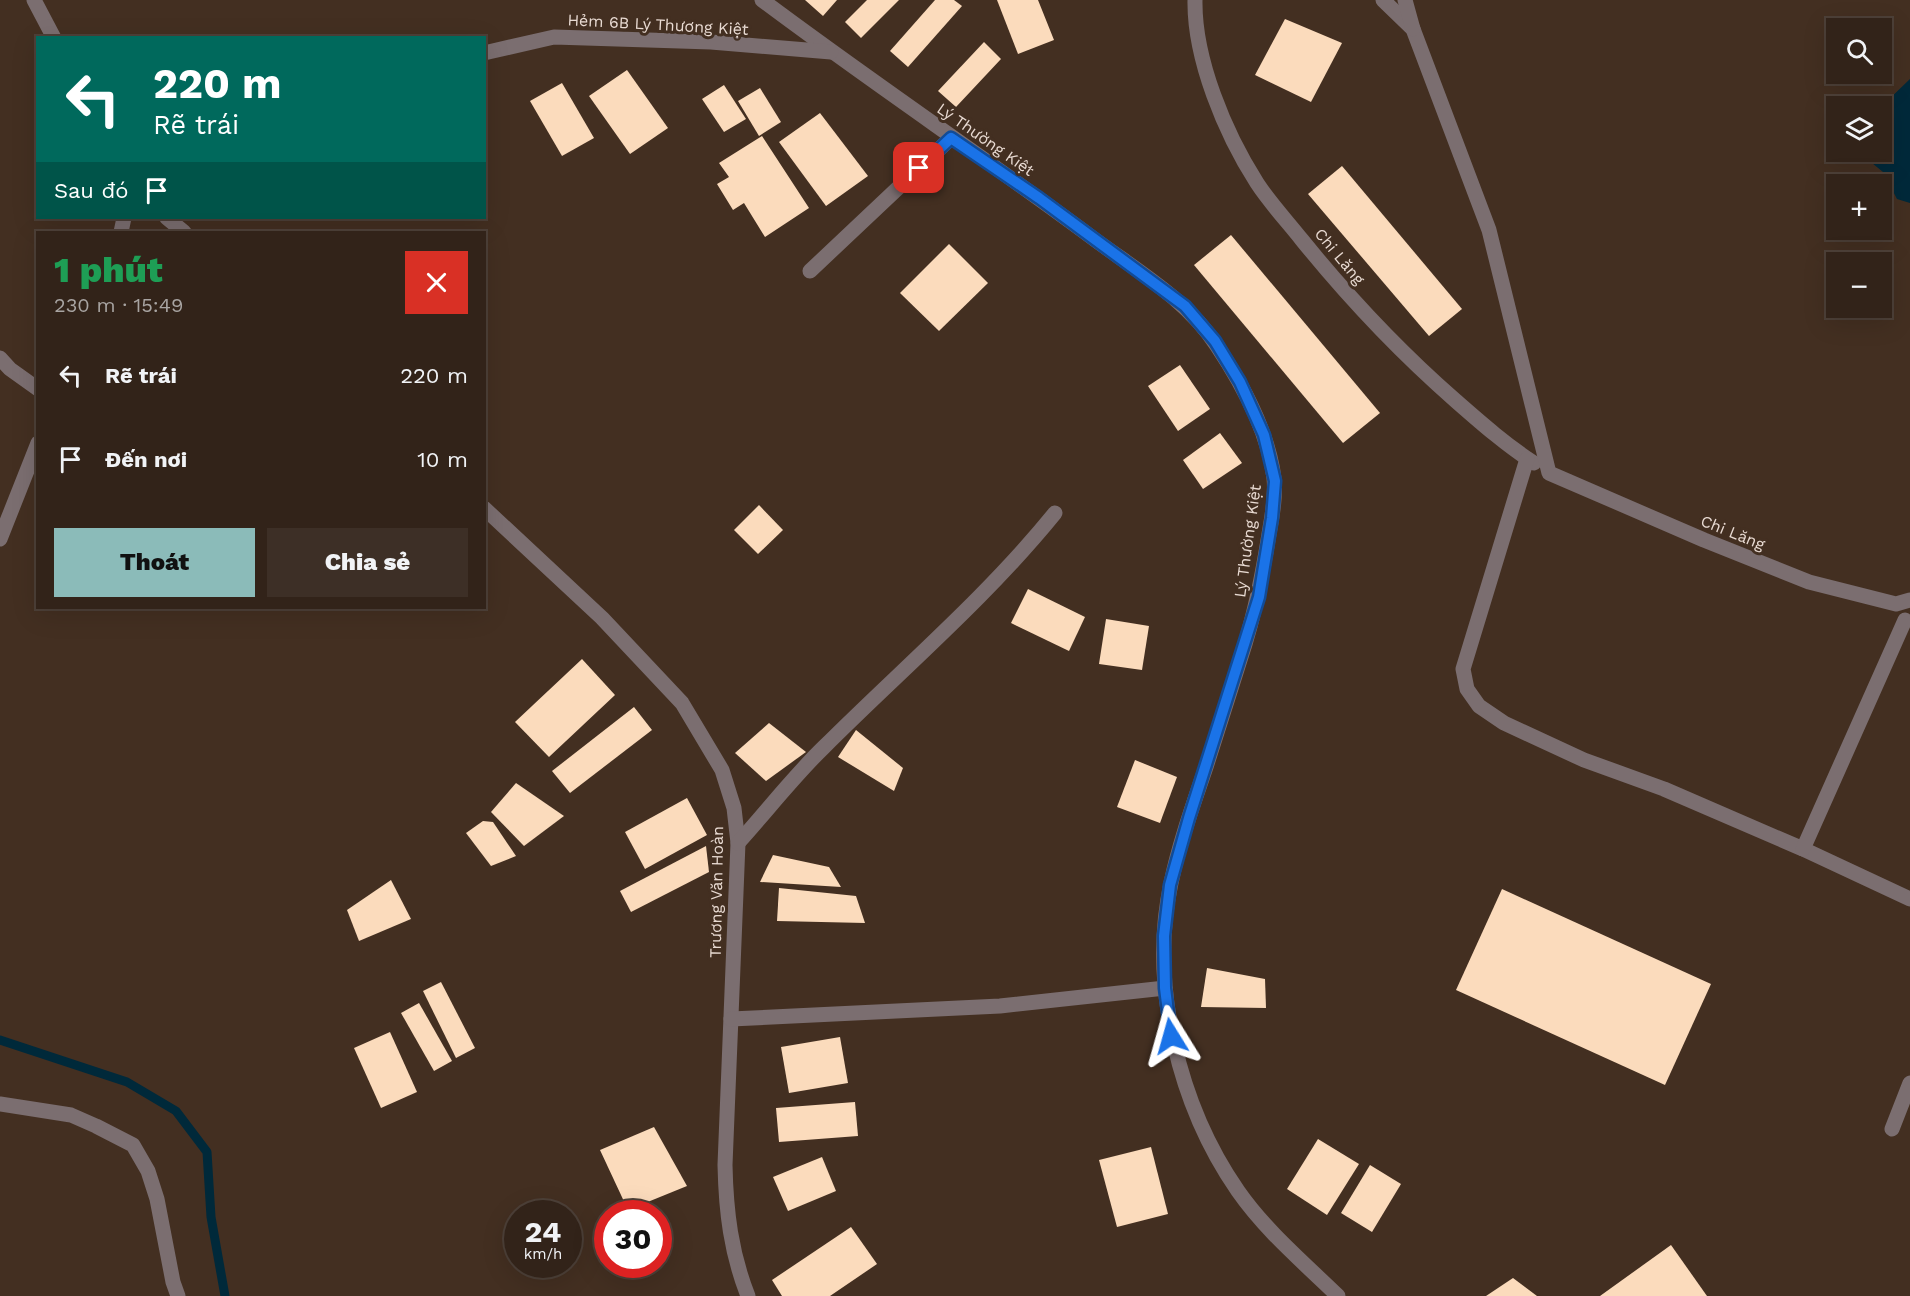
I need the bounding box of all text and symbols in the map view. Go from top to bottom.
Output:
street label: Hẻm 6B Lý Thương Kiệt [567,10,749,39]
map controls [1826,18,1892,318]
button: search [1826,18,1892,84]
text: 220 m [153,59,282,108]
icon: left [54,60,132,138]
button: layers [1826,96,1892,162]
street label: Lý Thường Kiệt [934,99,1038,180]
text: Rẽ trái [153,109,239,141]
pin [893,142,944,193]
icon: arrive [902,151,935,184]
icon: arrive [140,174,173,207]
button: + [1826,174,1892,240]
text: Sau đó [54,178,128,203]
street label: Chi Lăng [1311,224,1369,289]
text: 1 phút [54,249,163,291]
button: close [405,251,468,314]
button: − [1826,252,1892,318]
text: 230 m · 15:49 [54,293,183,317]
icon: left [54,359,87,392]
text: Rẽ trái [105,363,177,388]
text: 220 m [400,363,468,388]
icon: arrive [54,443,87,476]
text: Đến nơi [105,447,187,472]
text: 10 m [417,447,468,472]
street label: Lý Thường Kiệt [1230,483,1265,599]
street label: Chi Lăng [1698,511,1768,554]
button: Thoát [54,528,255,597]
button: Chia sẻ [267,528,468,597]
street label: Trương Văn Hoàn [706,826,727,958]
position arrow [1139,1004,1203,1068]
speed limit sign: 30 [594,1200,672,1278]
text: 24 [525,1214,561,1249]
text: km/h [524,1245,562,1263]

